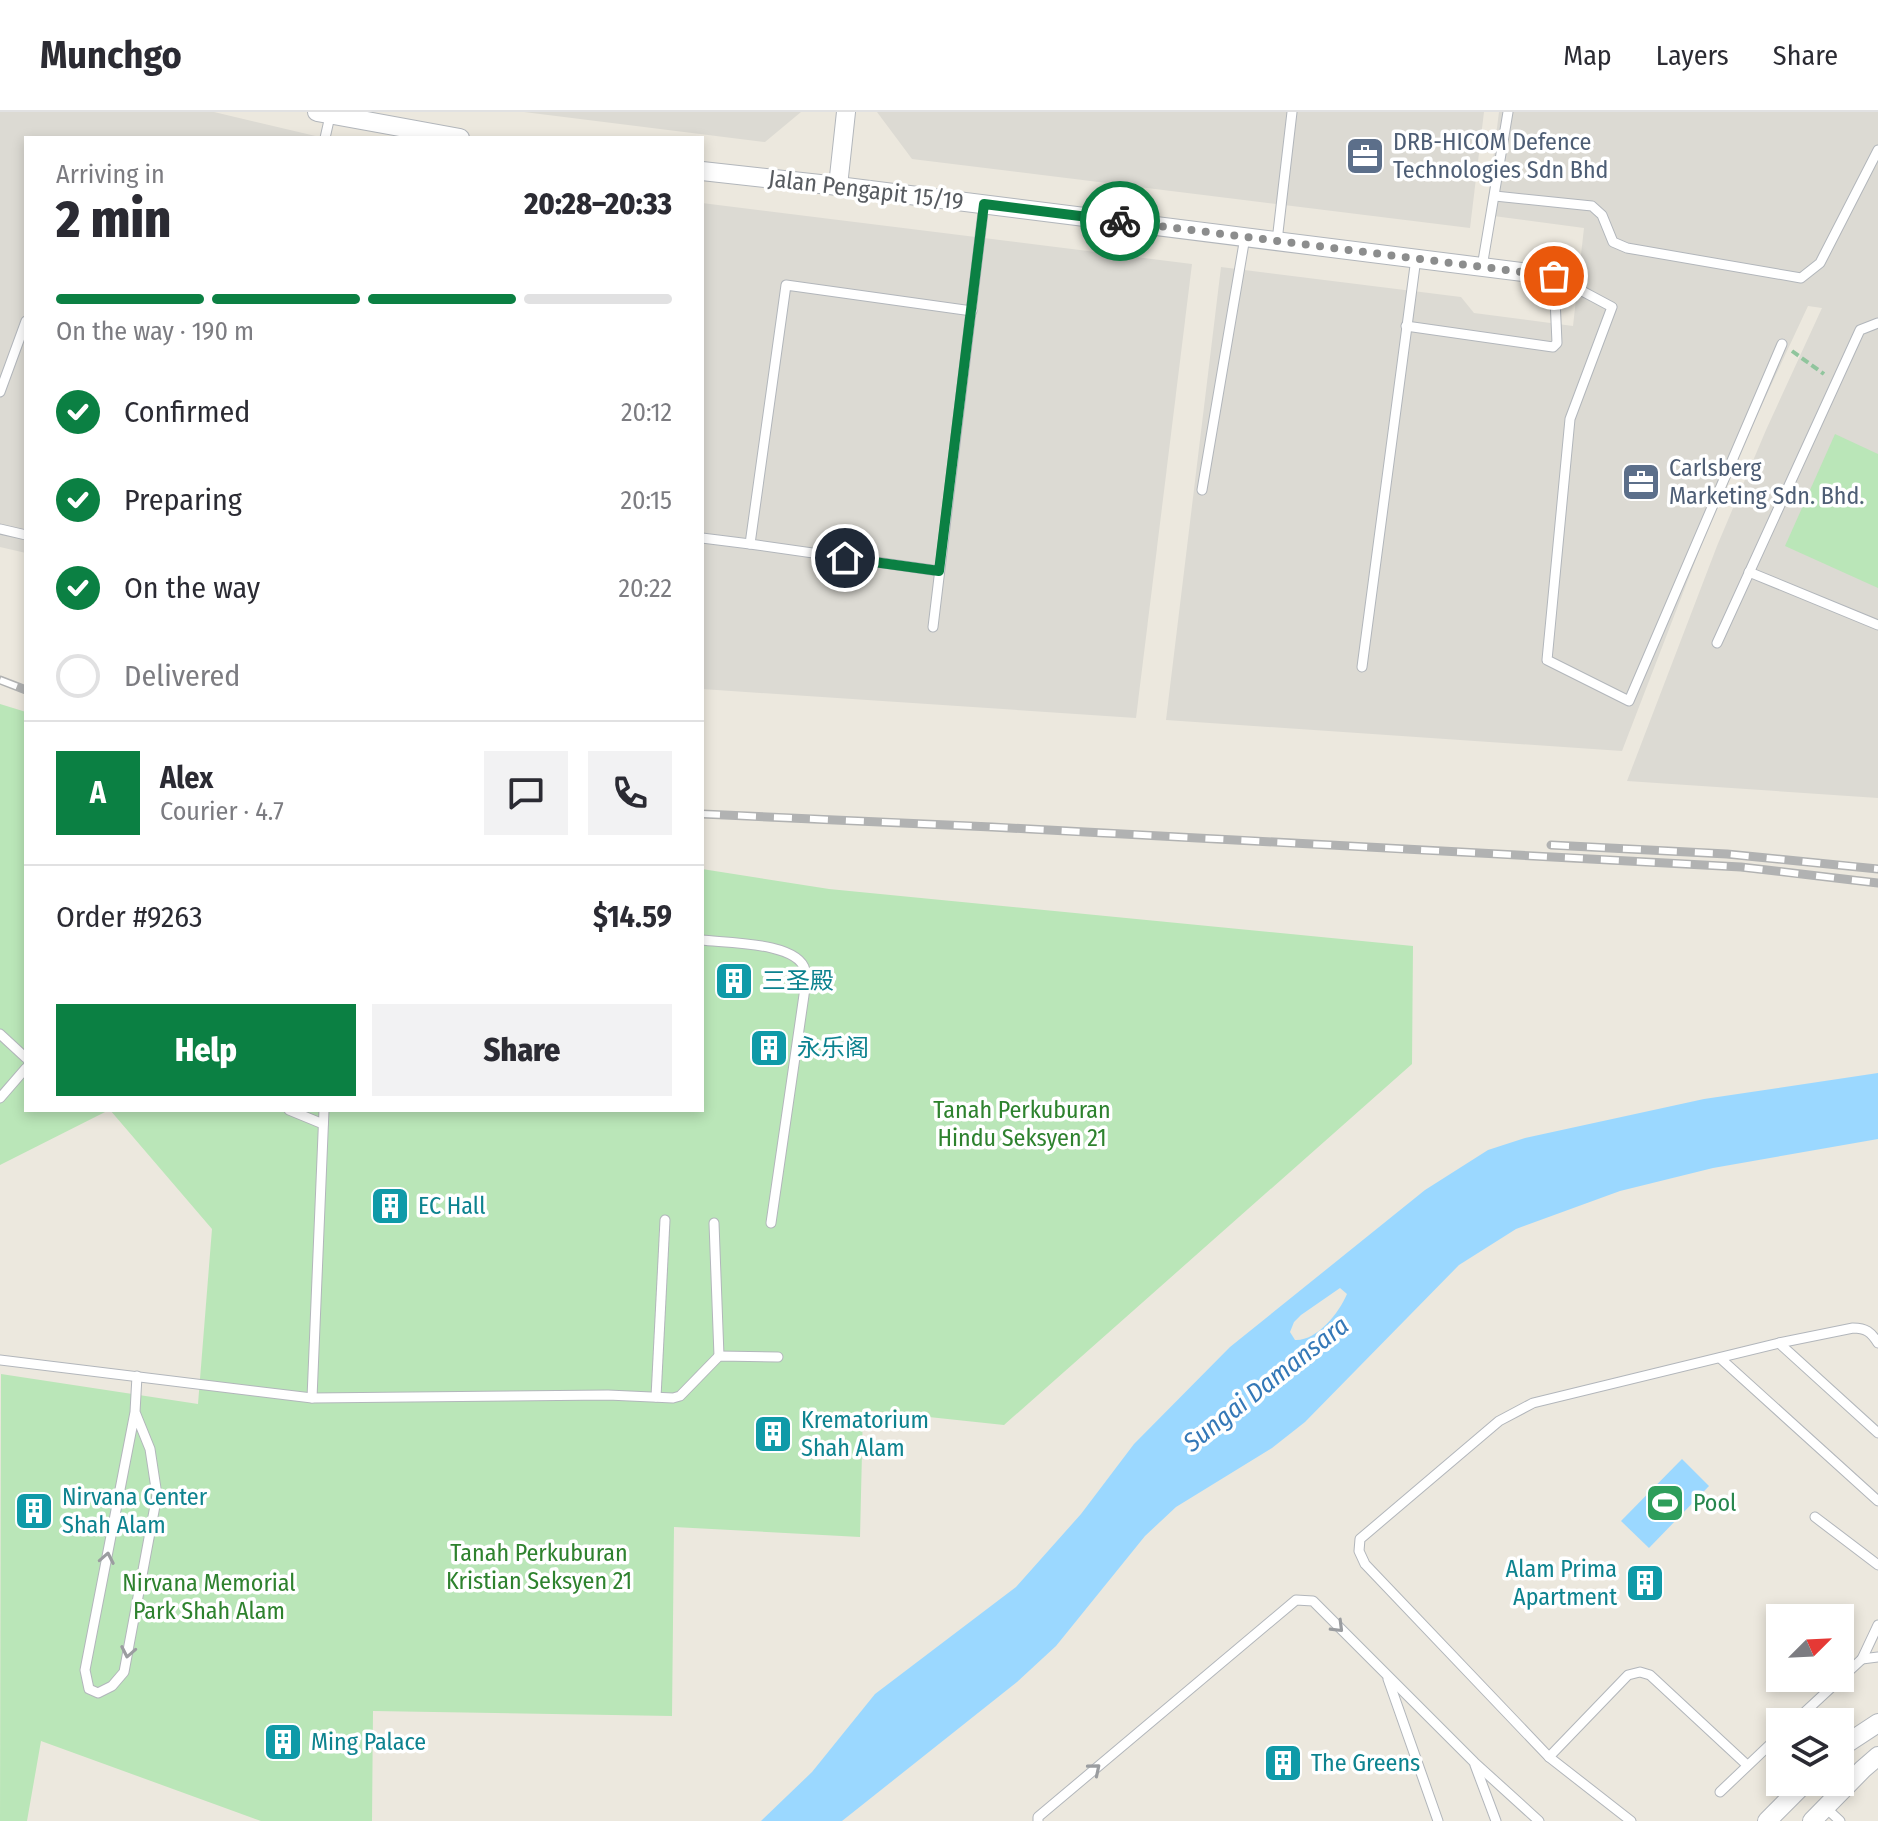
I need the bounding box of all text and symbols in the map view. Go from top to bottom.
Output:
text: Munchgo [40,32,182,78]
text: Map [1563,39,1612,72]
text: Layers [1656,39,1729,72]
text: Share [1773,39,1838,72]
place label: DRB-HICOM Defence Technologies Sdn Bhd [1393,128,1608,184]
office icon: DRB-HICOM Defence Technologies Sdn Bhd [1344,135,1386,177]
text: Arriving in [56,159,165,190]
street label: Jalan Pengapit 15/19 [767,164,965,216]
courier [1080,181,1160,261]
text: 20:28–20:33 [524,186,672,222]
text: 2 min [56,188,171,251]
icon: bike [1098,199,1142,243]
pin [1520,242,1588,310]
icon: bag [1532,254,1576,298]
text: On the way · 190 m [56,316,254,347]
icon: check [56,390,100,434]
text: Confirmed [124,394,250,430]
text: 20:12 [621,397,672,428]
place label: Carlsberg Marketing Sdn. Bhd. [1669,454,1864,510]
office icon: Carlsberg Marketing Sdn. Bhd. [1620,461,1662,503]
icon: check [56,478,100,522]
text: Preparing [124,482,242,518]
text: 20:15 [620,485,672,516]
pin [811,524,879,592]
icon: home [823,536,867,580]
icon: check [56,566,100,610]
text: On the way [124,570,260,606]
text: 20:22 [619,573,672,604]
text: Delivered [124,658,240,694]
button: chat [484,751,568,835]
button: phone [588,751,672,835]
text: Alex [160,760,213,796]
text: A [90,775,106,811]
text: Courier · 4.7 [160,796,284,827]
text: Order #9263 [56,899,203,935]
text: $14.59 [593,899,672,935]
building icon: 三圣殿 [713,960,755,1002]
place label: 三圣殿 [762,967,834,995]
button: Help [56,1004,356,1096]
button: Share [372,1004,672,1096]
building icon: 永乐阁 [748,1027,790,1069]
place label: 永乐阁 [797,1034,869,1062]
park label: Tanah Perkuburan Hindu Seksyen 21 [933,1096,1111,1152]
building icon: EC Hall [369,1185,411,1227]
place label: EC Hall [418,1192,486,1220]
water label: Sungai Damansara [1176,1310,1355,1459]
place label: Krematorium Shah Alam [801,1406,929,1462]
building icon: Krematorium Shah Alam [752,1413,794,1455]
sports icon: Pool [1644,1482,1686,1524]
place label: Nirvana Center Shah Alam [62,1483,208,1539]
place label: Pool [1693,1489,1736,1517]
building icon: Nirvana Center Shah Alam [13,1490,55,1532]
park label: Tanah Perkuburan Kristian Seksyen 21 [446,1539,632,1595]
one-way arrow [97,1551,114,1564]
place label: Alam Prima Apartment [1506,1555,1617,1611]
building icon: Alam Prima Apartment [1624,1562,1666,1604]
park label: Nirvana Memorial Park Shah Alam [122,1569,296,1625]
north arrow [1766,1604,1854,1692]
map controls [1766,1604,1854,1796]
one-way arrow [1329,1618,1343,1632]
one-way arrow [120,1645,137,1658]
button: layers [1766,1708,1854,1796]
building icon: Ming Palace [262,1721,304,1763]
place label: Ming Palace [311,1728,426,1756]
building icon: The Greens [1262,1742,1304,1784]
place label: The Greens [1311,1749,1420,1777]
one-way arrow [1085,1764,1100,1779]

